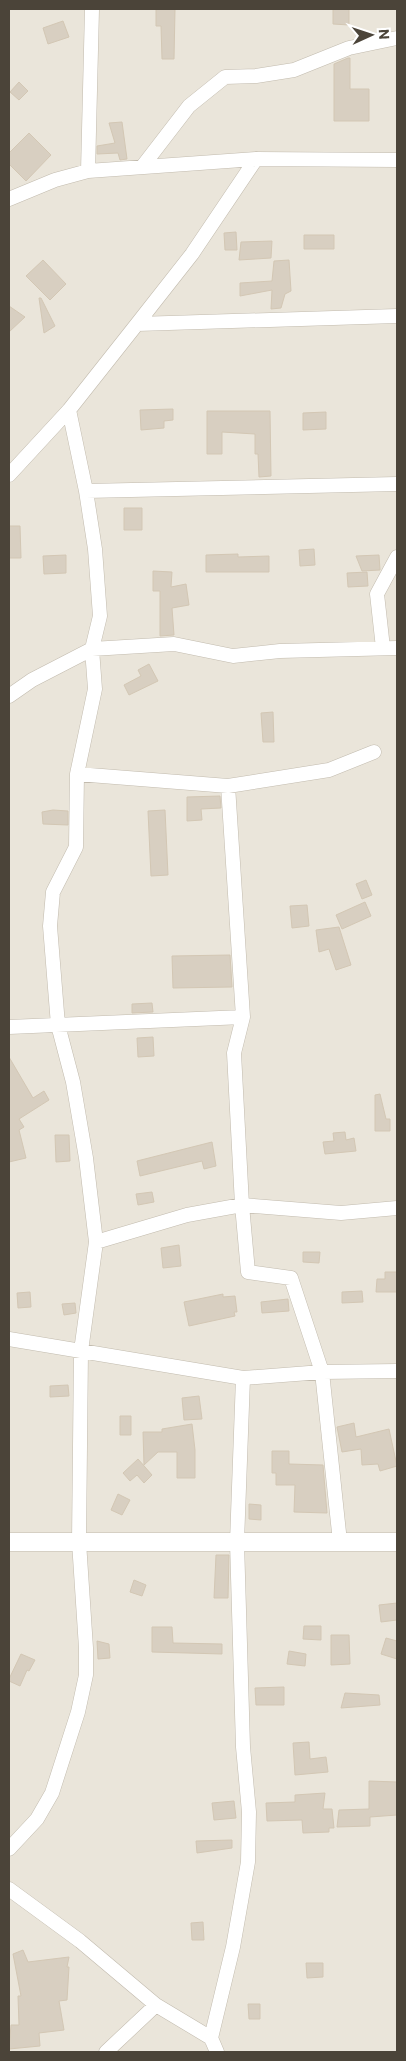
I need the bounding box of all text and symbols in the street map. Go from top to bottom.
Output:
north arrow [346,10,396,60]
text: N [376,29,393,40]

